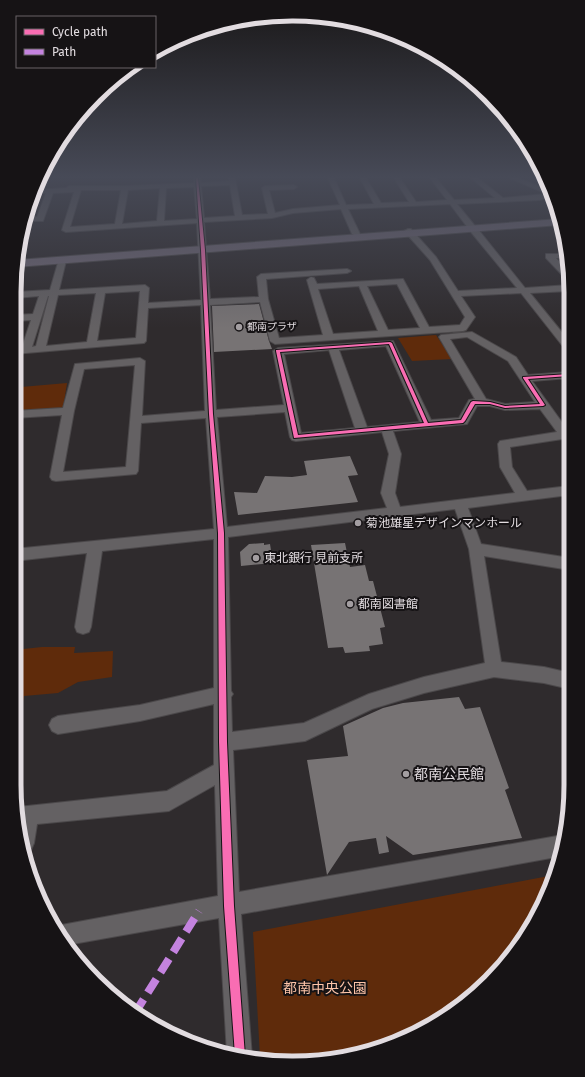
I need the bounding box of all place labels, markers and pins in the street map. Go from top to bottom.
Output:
place label: 都南プラザ [247,321,297,333]
marker: 都南プラザ [234,322,244,332]
place label: 菊池雄星デザインマンホール [366,516,522,530]
marker: 菊池雄星デザインマンホール [353,518,363,528]
place label: 東北銀行 見前支所 [264,551,363,565]
marker: 東北銀行 見前支所 [251,553,261,563]
place label: 都南図書館 [358,597,418,611]
marker: 都南図書館 [345,599,355,609]
place label: 都南公民館 [414,766,484,783]
marker: 都南公民館 [401,769,411,779]

